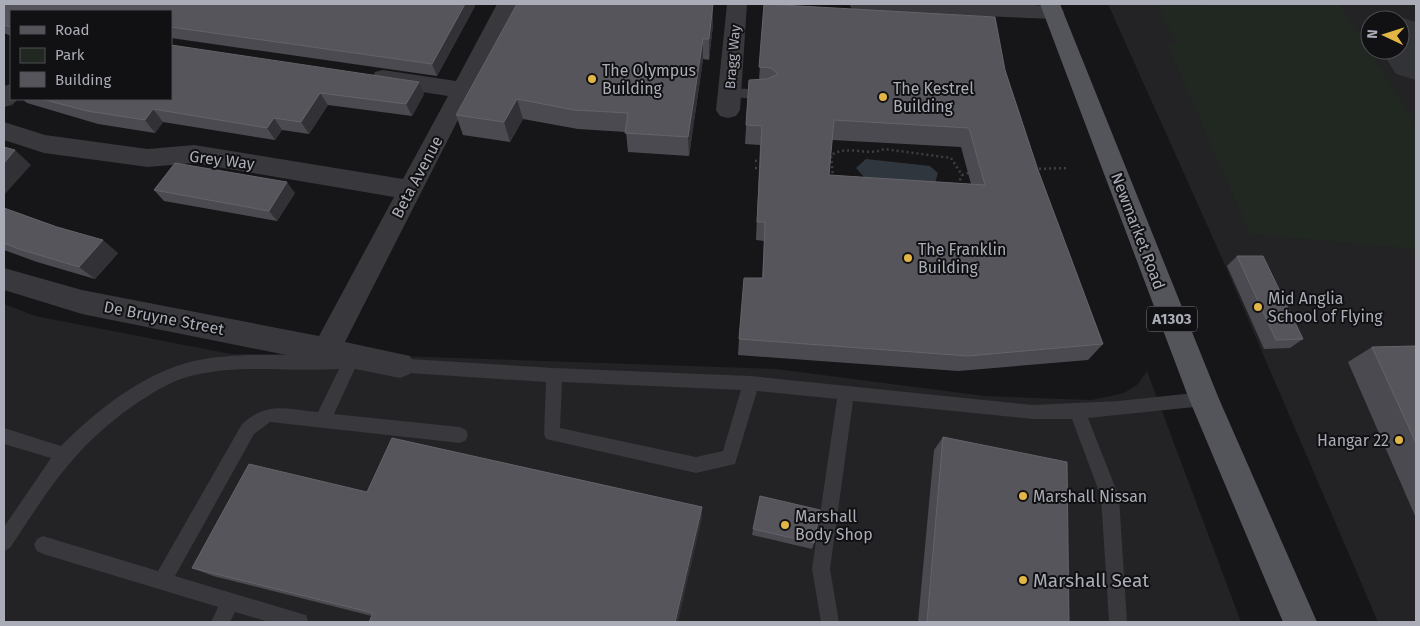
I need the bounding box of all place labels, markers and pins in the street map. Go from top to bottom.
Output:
place label: The Olympus Building [602,61,696,98]
marker: The Olympus Building [586,73,598,85]
place label: The Kestrel Building [893,79,974,116]
marker: The Kestrel Building [877,91,889,103]
place label: The Franklin Building [918,240,1006,277]
marker: The Franklin Building [902,252,914,264]
place label: Mid Anglia School of Flying [1268,289,1383,326]
marker: Mid Anglia School of Flying [1252,301,1264,313]
place label: Hangar 22 [1317,431,1389,450]
marker: Hangar 22 [1393,434,1405,446]
place label: Marshall Nissan [1033,487,1147,506]
marker: Marshall Nissan [1017,490,1029,502]
place label: Marshall Body Shop [795,507,873,544]
marker: Marshall Body Shop [779,519,791,531]
place label: Marshall Seat [1033,569,1149,592]
marker: Marshall Seat [1017,574,1029,586]

